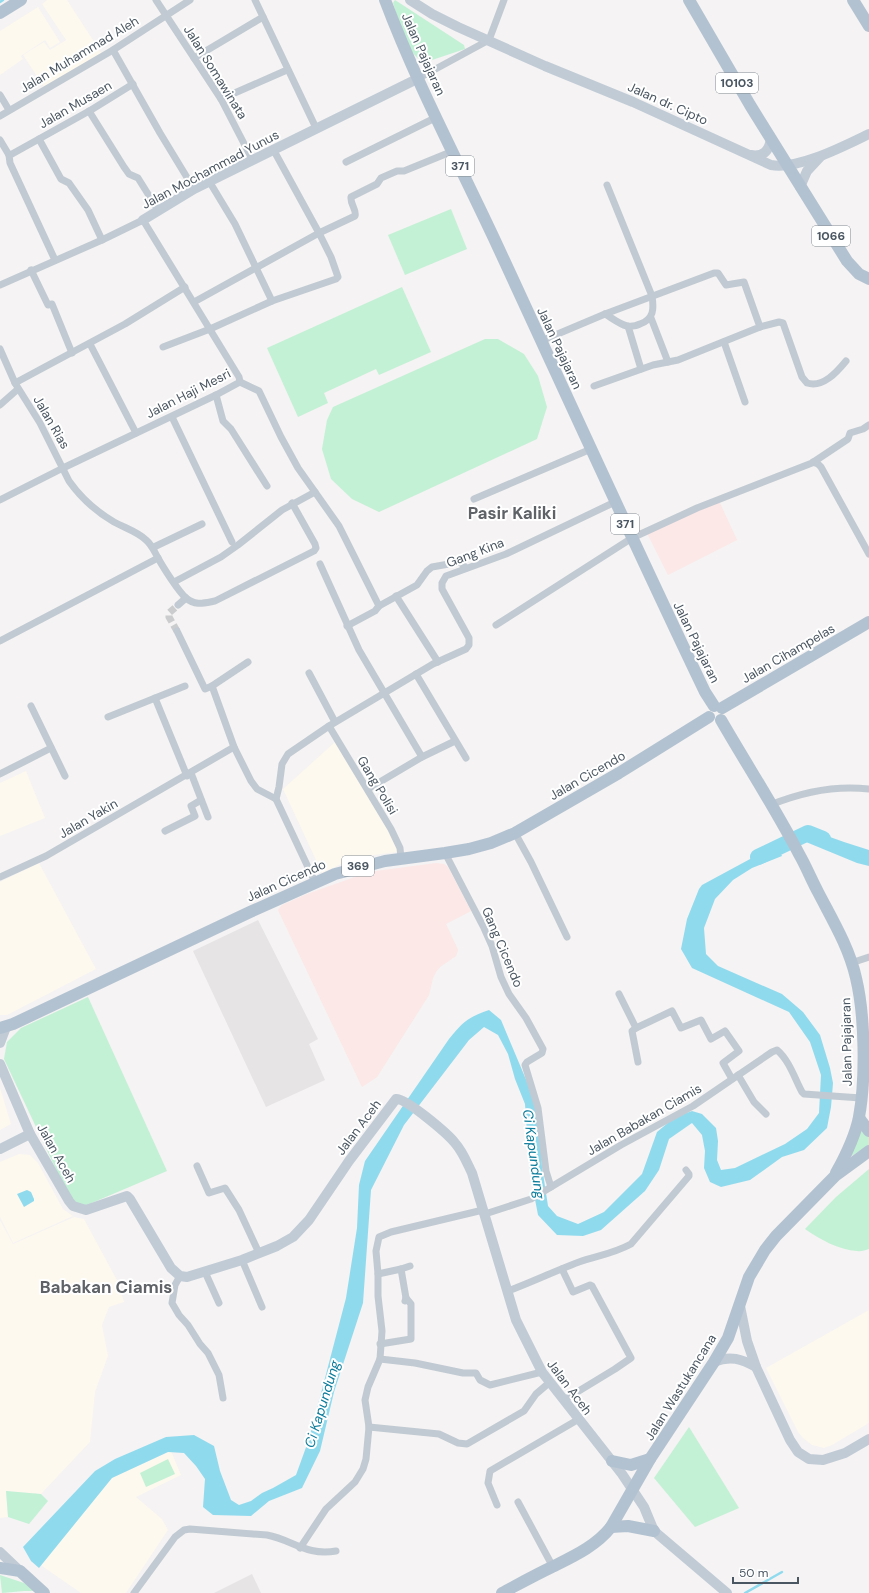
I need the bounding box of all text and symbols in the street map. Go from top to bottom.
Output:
street label: Jalan Pajajaran [398,10,449,98]
street label: Jalan Muhammad Aleh [17,12,142,97]
street label: Jalan Somawinata [180,22,251,122]
road number: 10103 [716,73,758,93]
street label: Jalan Musaen [36,77,115,132]
street label: Jalan dr. Cipto [625,78,711,129]
street label: Jalan Mochammad Yunus [139,126,282,213]
road number: 371 [446,156,474,176]
road number: 1066 [812,226,850,246]
street label: Jalan Pajajaran [533,304,586,392]
street label: Jalan Haji Mesri [143,365,233,422]
street label: Jalan Rias [29,392,74,452]
district label: Pasir Kaliki [468,502,556,524]
road number: 371 [611,514,639,534]
street label: Gang Kina [444,534,506,571]
street label: Jalan Pajajaran [669,599,724,686]
street label: Jalan Cihampelas [738,620,838,687]
street label: Jalan Cicendo [546,747,629,804]
street label: Gang Polisi [353,753,402,818]
street label: Jalan Yakin [56,795,121,842]
street label: Jalan Cicendo [244,855,329,906]
road number: 369 [342,856,374,876]
street label: Gang Cicendo [478,904,527,990]
street label: Jalan Pajajaran [837,998,856,1086]
street label: Jalan Babakan Ciamis [584,1080,705,1159]
street label: Jalan Aceh [332,1096,385,1158]
water label: Ci Kapundung [519,1108,549,1200]
street label: Jalan Aceh [33,1121,80,1186]
district label: Babakan Ciamis [40,1276,172,1298]
street label: Jalan Wastukancana [641,1331,720,1444]
street label: Jalan Aceh [543,1356,596,1418]
water label: Ci Kapundung [300,1358,344,1450]
scale bar [733,1559,798,1585]
text: 50 m [739,1565,768,1581]

